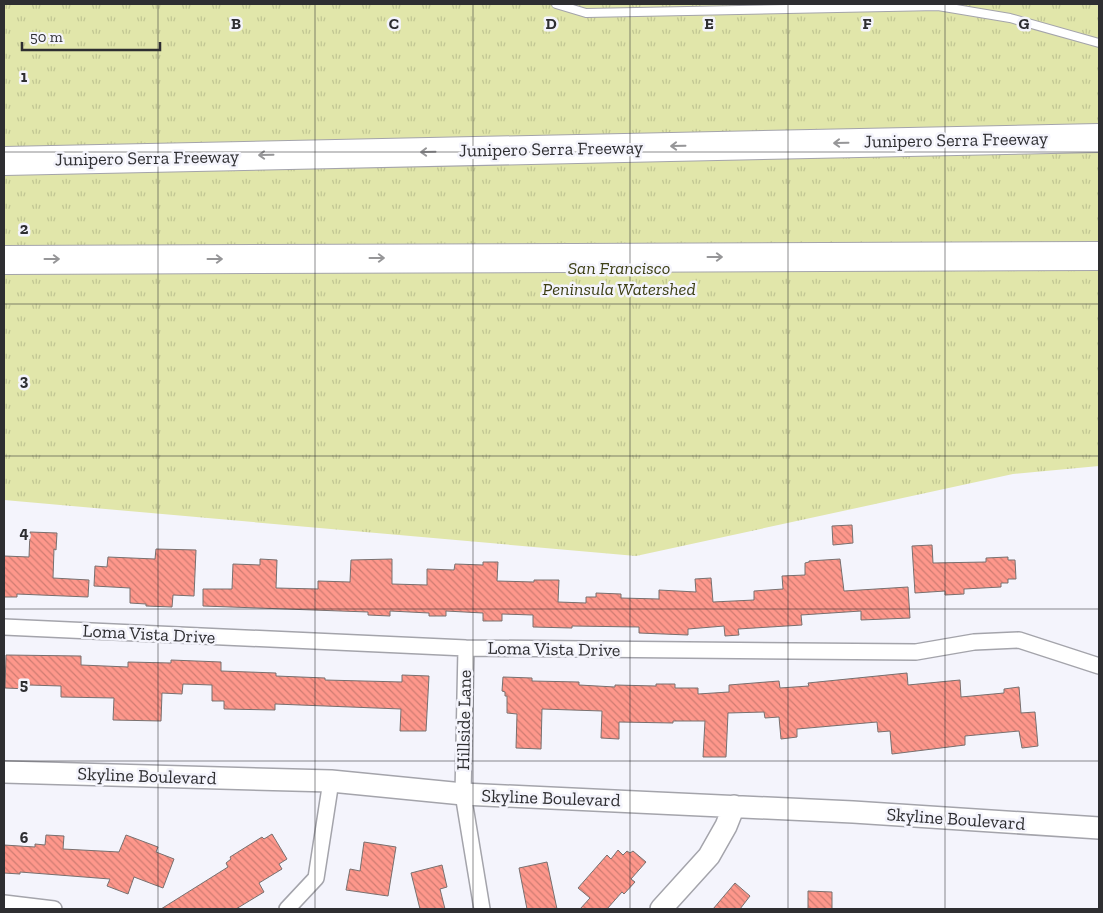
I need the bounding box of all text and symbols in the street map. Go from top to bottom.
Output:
text: B [231,14,241,33]
text: C [389,14,399,33]
text: D [545,14,557,33]
text: E [704,14,714,33]
text: F [862,14,872,33]
text: G [1019,14,1030,33]
scale bar [22,20,160,52]
text: 50 m [30,28,63,46]
text: 1 [21,67,28,86]
street label: Junipero Serra Freeway [864,127,1049,153]
street label: Junipero Serra Freeway [459,136,644,162]
one-way arrow [833,138,849,147]
one-way arrow [670,141,686,151]
street label: Junipero Serra Freeway [55,145,240,171]
one-way arrow [420,147,436,157]
one-way arrow [258,151,274,160]
text: 2 [20,219,29,238]
one-way arrow [706,252,723,262]
one-way arrow [369,253,385,263]
one-way arrow [44,254,60,264]
one-way arrow [206,254,223,264]
park label: San Francisco Peninsula Watershed [542,257,696,300]
text: 3 [20,371,29,390]
text: 4 [19,523,29,542]
street label: Loma Vista Drive [82,620,216,648]
street label: Loma Vista Drive [487,637,621,661]
street label: Hillside Lane [452,669,476,771]
text: 5 [20,675,28,694]
street label: Skyline Boulevard [77,763,217,789]
street label: Skyline Boulevard [481,785,621,811]
street label: Skyline Boulevard [886,803,1026,835]
text: 6 [20,828,29,847]

